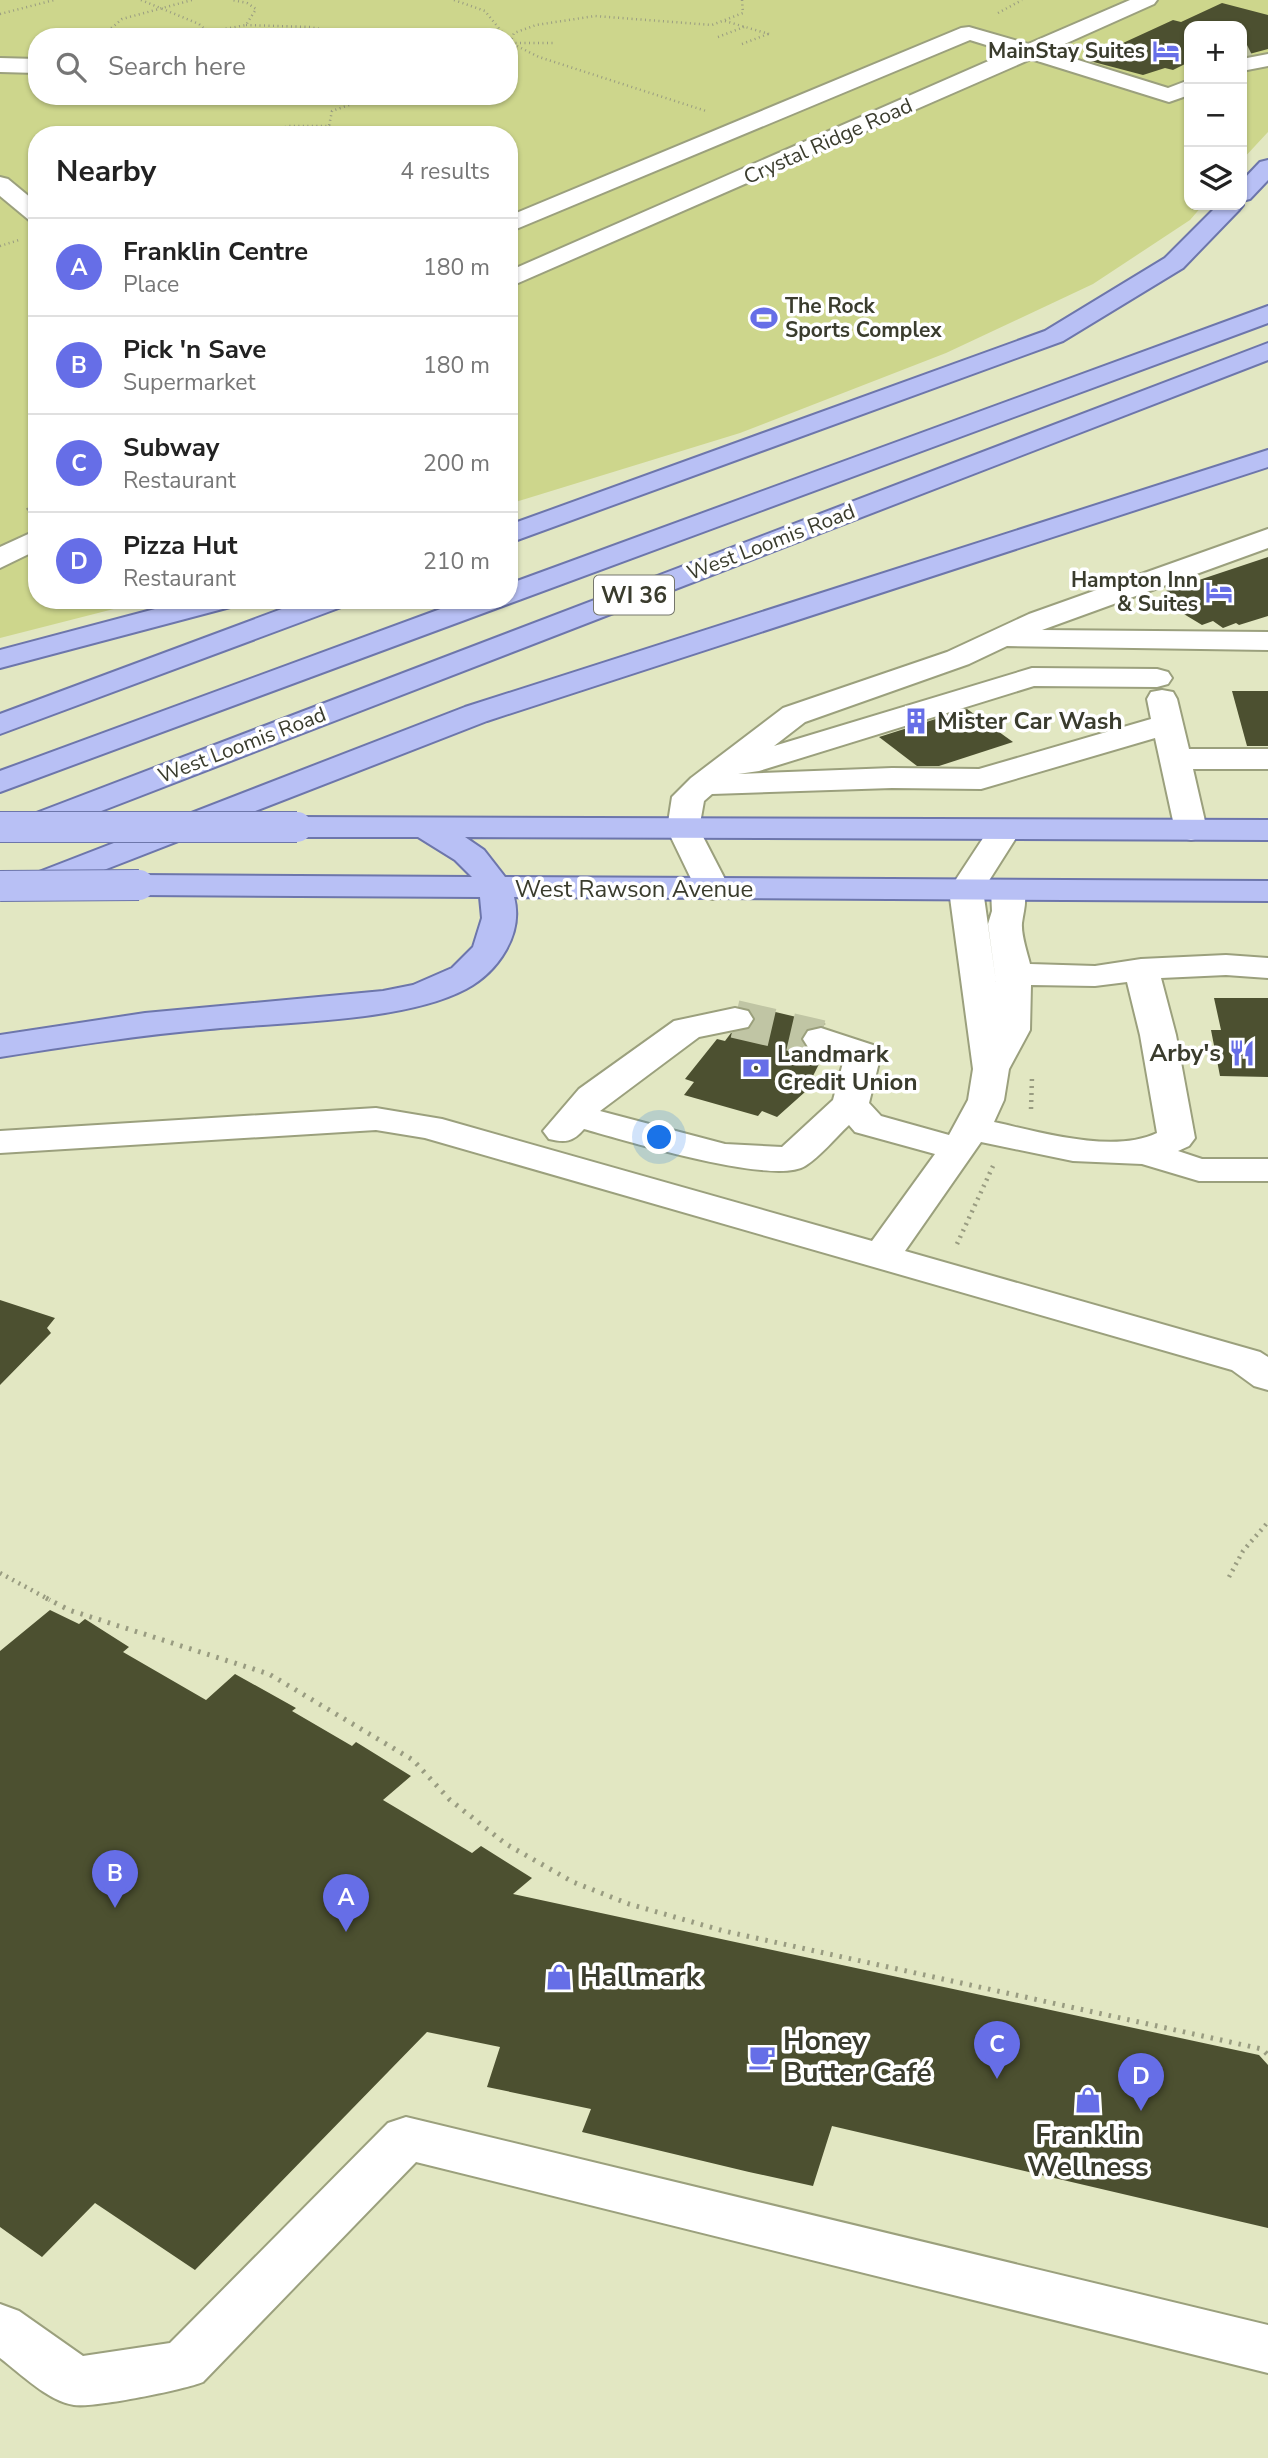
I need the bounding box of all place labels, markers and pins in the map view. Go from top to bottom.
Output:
hotel icon: MainStay Suites [1151,36,1181,66]
place label: MainStay Suites [988,37,1145,65]
place label: The Rock Sports Complex [785,292,942,344]
sports icon: The Rock Sports Complex [749,303,779,333]
place label: Hampton Inn & Suites [1071,566,1198,618]
hotel icon: Hampton Inn & Suites [1204,577,1234,607]
place label: Mister Car Wash [937,705,1123,737]
building icon: Mister Car Wash [901,706,931,736]
place label: Arby's [1149,1037,1221,1069]
place label: Landmark Credit Union [777,1038,917,1098]
restaurant icon: Arby's [1227,1038,1257,1068]
bank icon: Landmark Credit Union [741,1053,771,1083]
pin: B [92,1850,138,1908]
pin: A [323,1874,369,1932]
place label: Hallmark [580,1958,702,1996]
shop icon: Hallmark [544,1962,574,1992]
pin: C [974,2021,1020,2079]
place label: Honey Butter Café [783,2022,932,2092]
cafe icon: Honey Butter Café [747,2042,777,2072]
pin: D [1118,2053,1164,2111]
shop icon: Franklin Wellness [1073,2085,1103,2115]
place label: Franklin Wellness [1027,2116,1149,2186]

